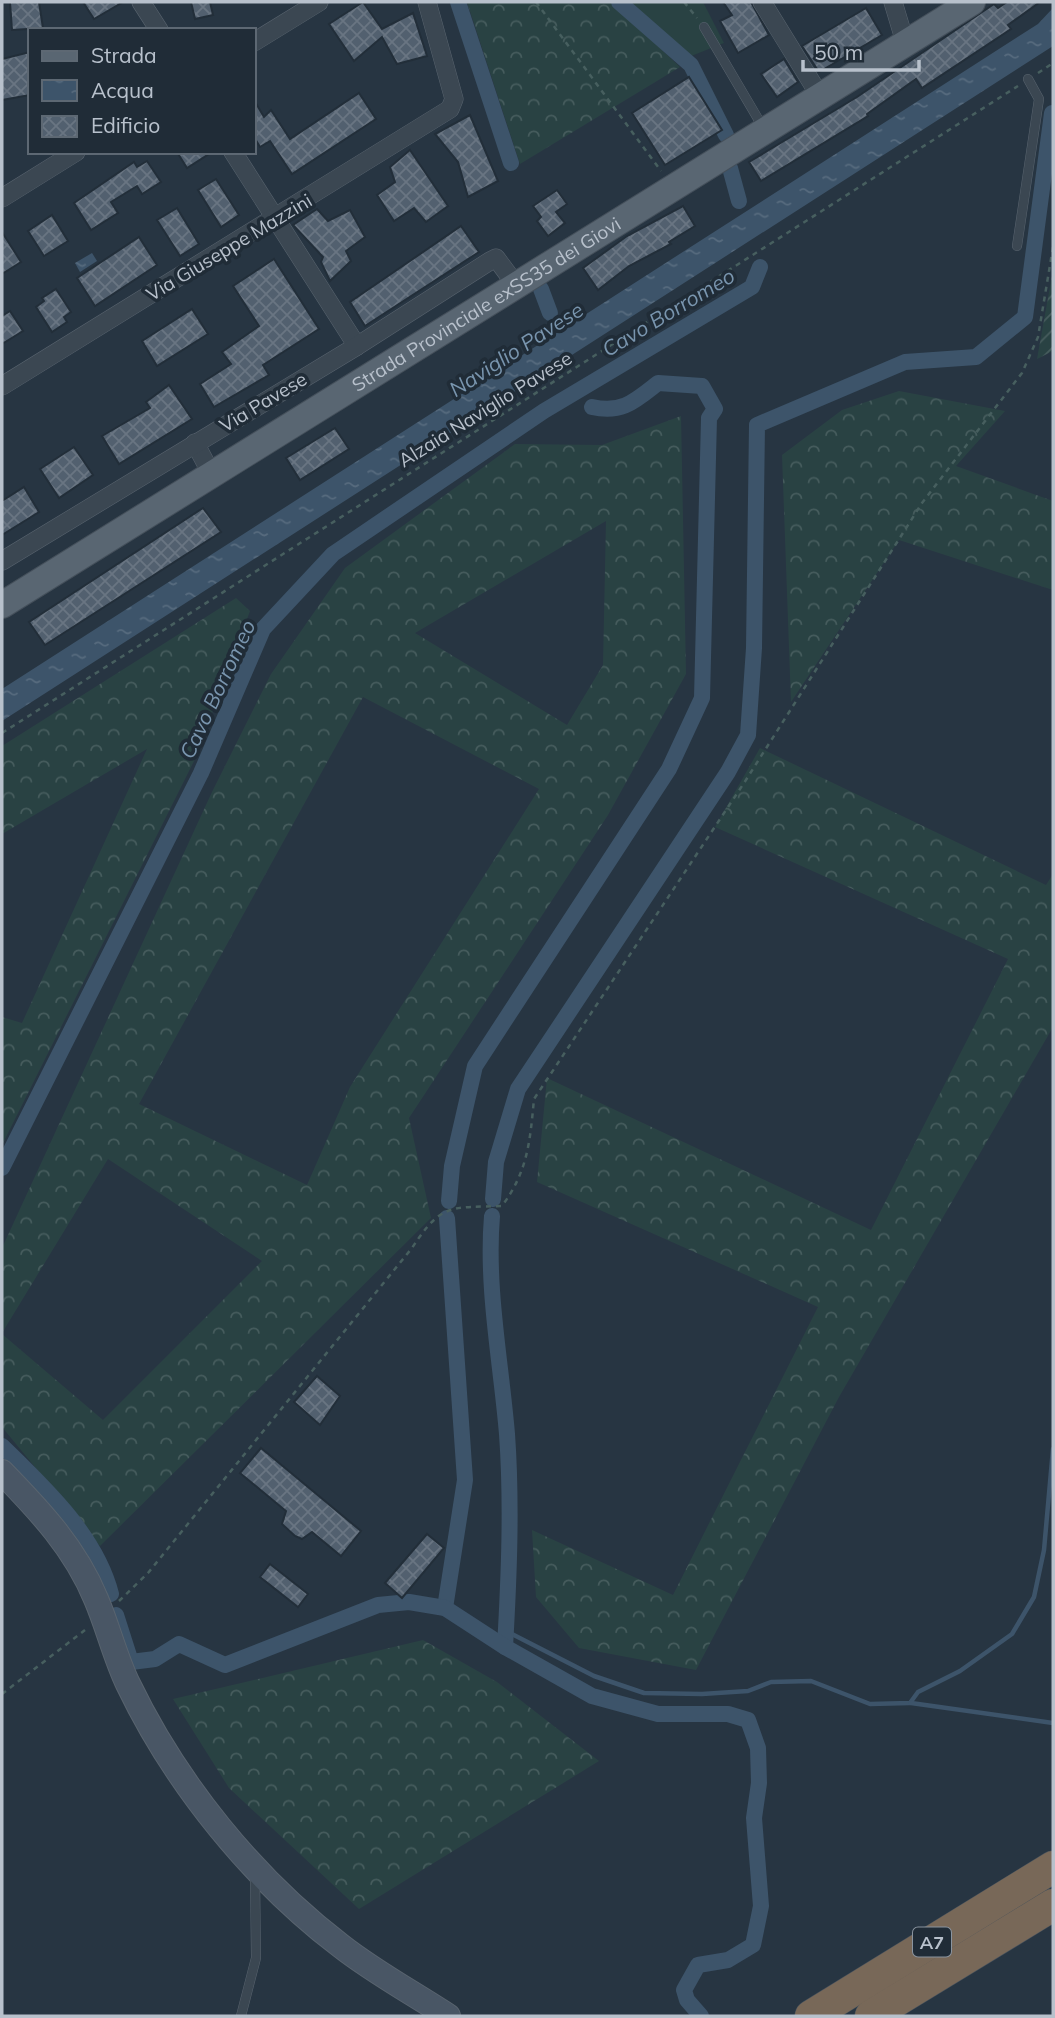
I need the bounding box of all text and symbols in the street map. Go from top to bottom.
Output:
legend [28,28,256,154]
scale bar [803,28,918,72]
text: 50 m [814,39,863,65]
text: Strada [91,42,157,68]
text: Acqua [91,77,154,103]
text: Edificio [91,112,160,138]
street label: Via Giuseppe Mazzini [142,188,316,306]
street label: Strada Provinciale exSS35 dei Giovi [347,212,625,397]
water label: Cavo Borromeo [597,262,739,362]
water label: Naviglio Pavese [444,296,588,402]
street label: Alzaia Naviglio Pavese [394,346,576,472]
street label: Via Pavese [215,367,311,437]
water label: Cavo Borromeo [173,615,261,763]
road number: A7 [913,1928,951,1956]

